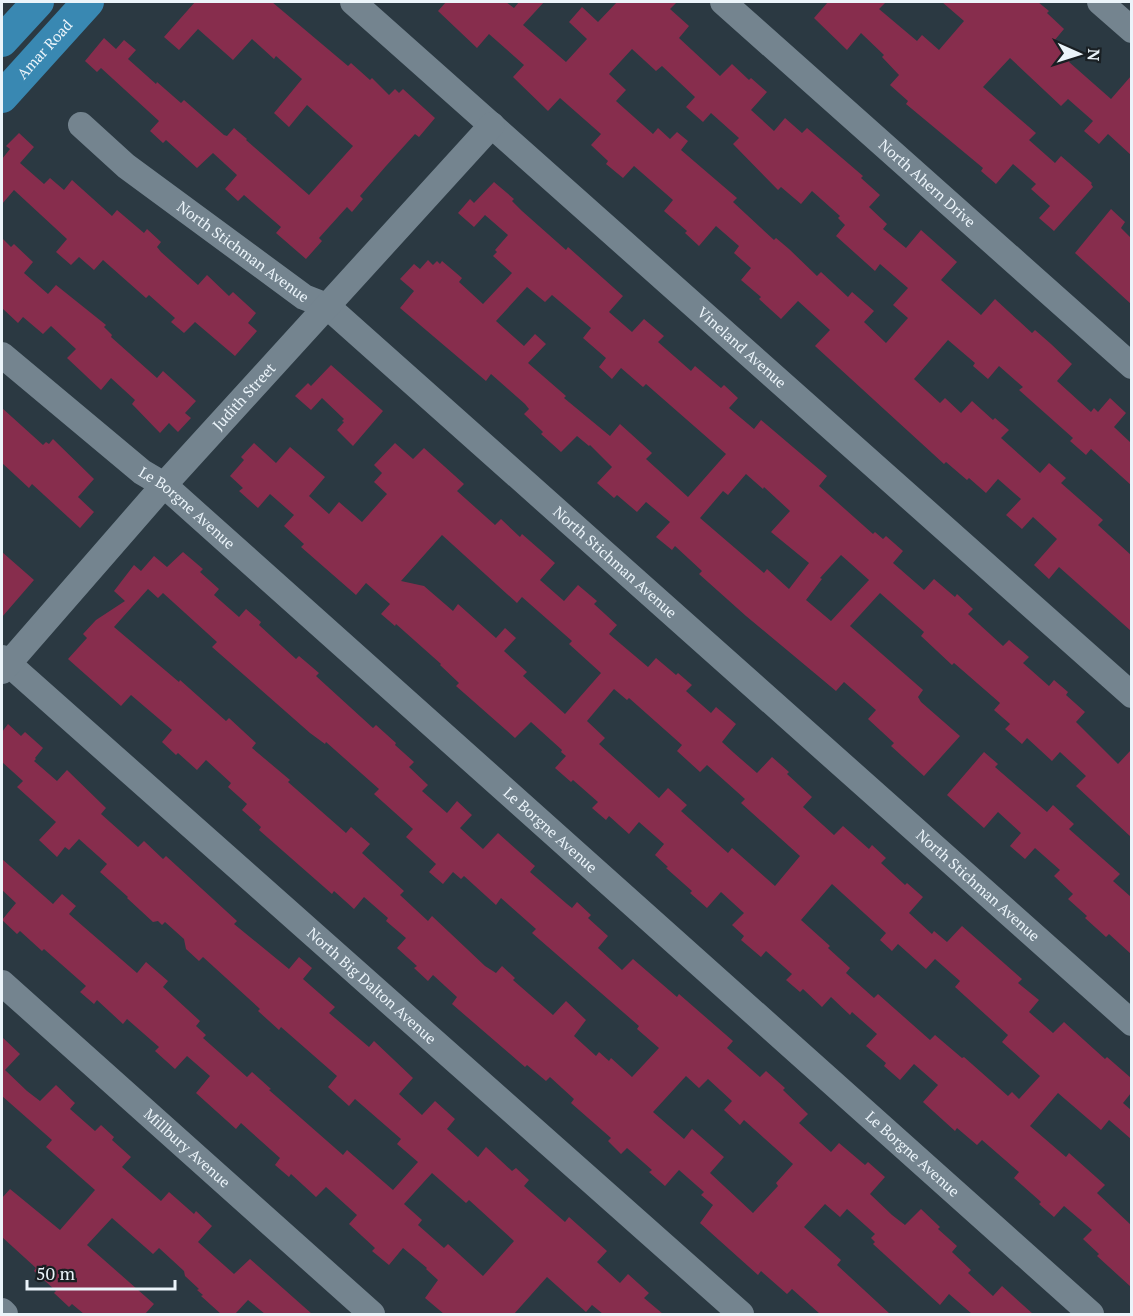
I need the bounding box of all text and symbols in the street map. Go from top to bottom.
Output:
street label: Amar Road [12,15,76,83]
north arrow [1049,24,1109,84]
text: N [1083,48,1105,61]
street label: North Ahern Drive [875,134,980,231]
street label: North Stichman Avenue [174,196,313,306]
street label: Vineland Avenue [693,302,791,392]
street label: Judith Street [208,358,280,434]
street label: Le Borgne Avenue [135,461,240,553]
street label: North Stichman Avenue [549,501,682,622]
street label: Le Borgne Avenue [500,782,602,877]
street label: North Stichman Avenue [912,824,1044,945]
street label: North Big Dalton Avenue [303,922,441,1048]
street label: Millbury Avenue [140,1104,235,1192]
street label: Le Borgne Avenue [862,1106,964,1201]
scale bar [27,1253,176,1291]
text: 50 m [36,1261,76,1285]

